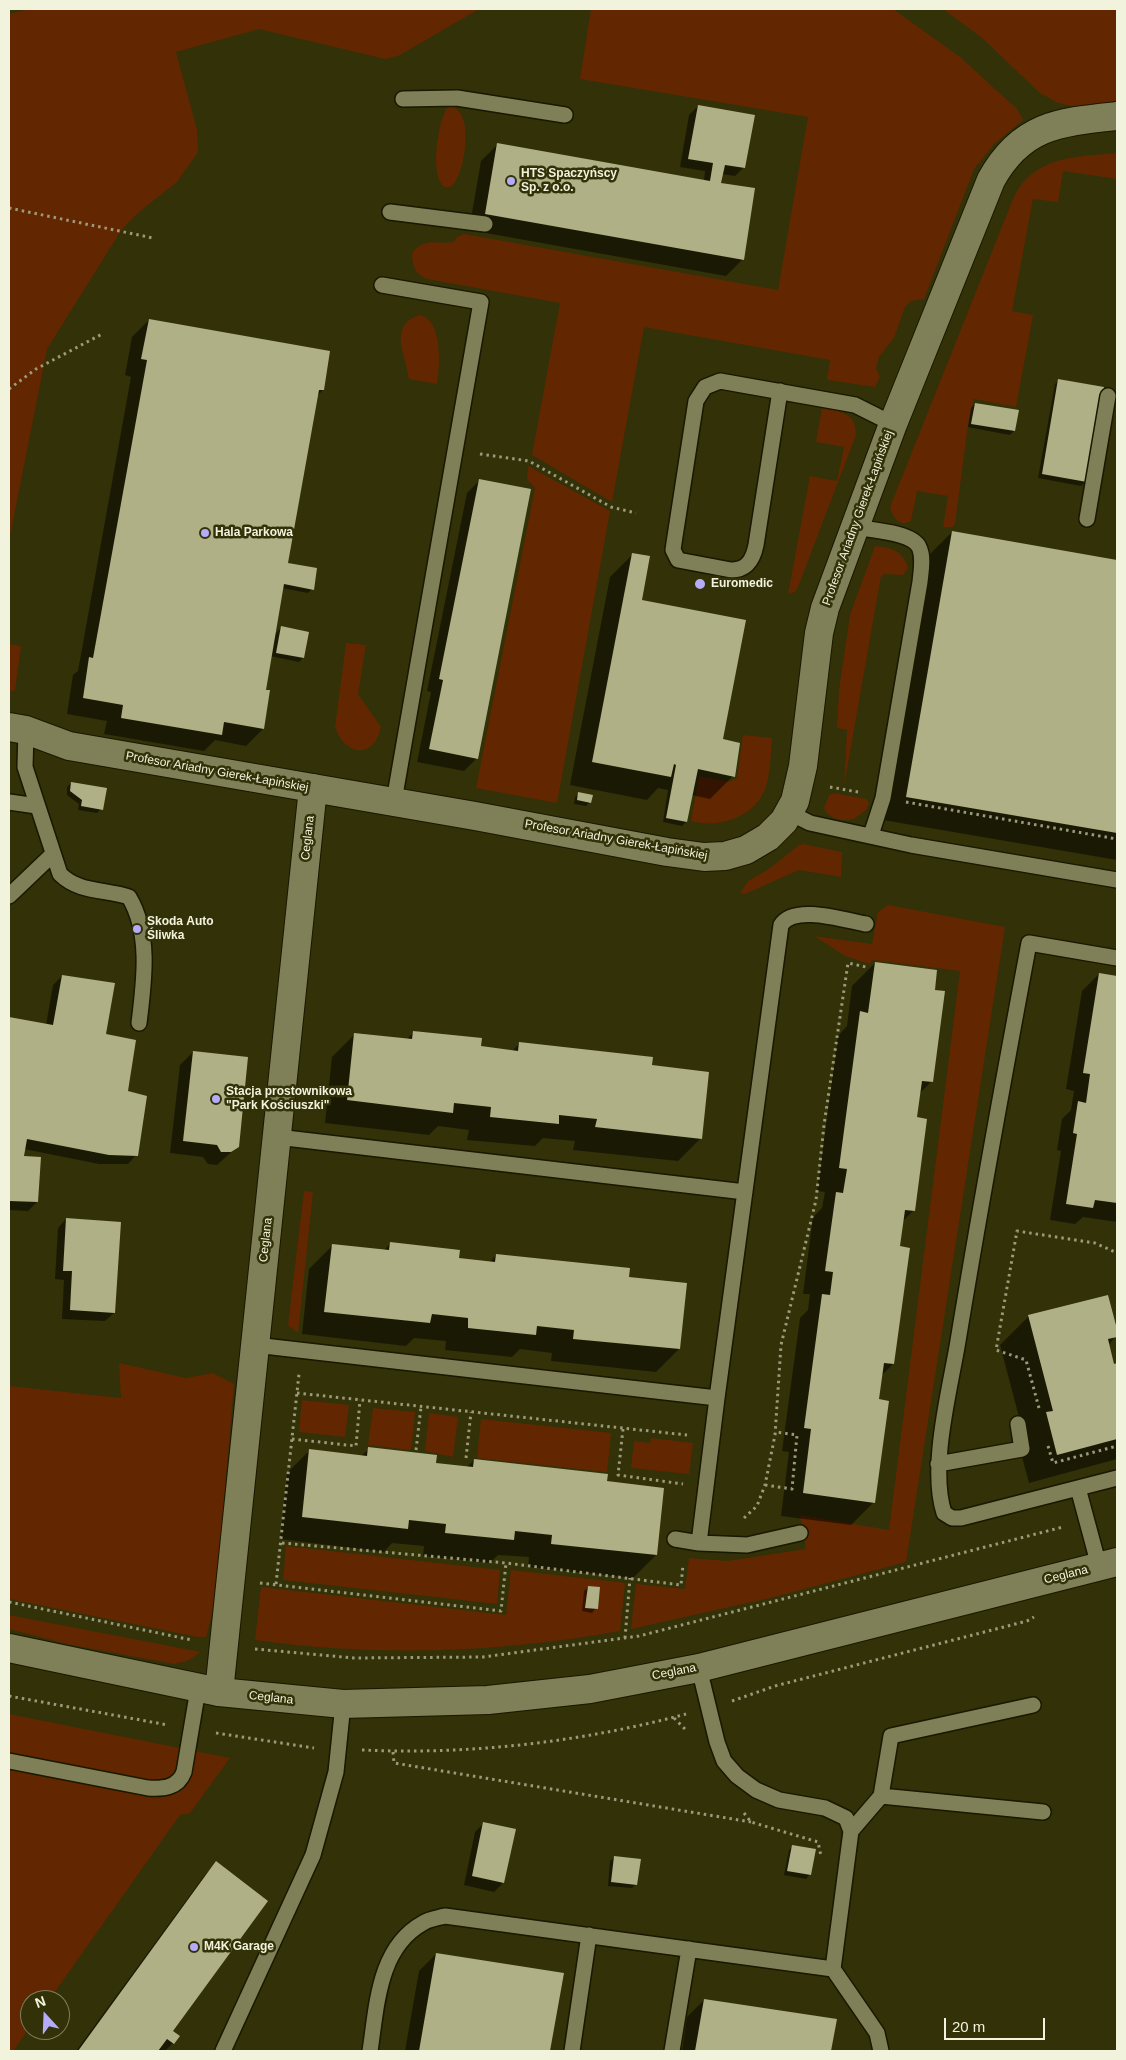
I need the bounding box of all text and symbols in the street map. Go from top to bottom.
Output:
place label: HTS Spaczyńscy Sp. z o.o. [521,167,617,195]
marker: HTS Spaczyńscy Sp. z o.o. [505,175,517,187]
street label: Profesor Ariadny Gierek-Łapińskiej [820,428,896,608]
place label: Hala Parkowa [215,526,293,540]
marker: Hala Parkowa [199,527,211,539]
marker: Euromedic [693,577,707,591]
place label: Euromedic [711,577,773,591]
street label: Profesor Ariadny Gierek-Łapińskiej [124,749,310,795]
street label: Ceglana [299,815,317,861]
street label: Profesor Ariadny Gierek-Łapińskiej [523,817,709,863]
place label: Skoda Auto Śliwka [147,915,214,943]
marker: Skoda Auto Śliwka [131,923,143,935]
place label: Stacja prostownikowa "Park Kościuszki" [226,1085,352,1113]
marker: Stacja prostownikowa "Park Kościuszki" [210,1093,222,1105]
street label: Ceglana [257,1217,275,1263]
street label: Ceglana [1043,1563,1089,1587]
street label: Ceglana [651,1661,697,1683]
street label: Ceglana [248,1689,294,1707]
place label: M4K Garage [204,1940,274,1954]
marker: M4K Garage [188,1941,200,1953]
north arrow [20,1990,70,2040]
text: N [33,1993,48,2011]
scale bar [946,2008,1047,2040]
text: 20 m [952,2018,985,2035]

